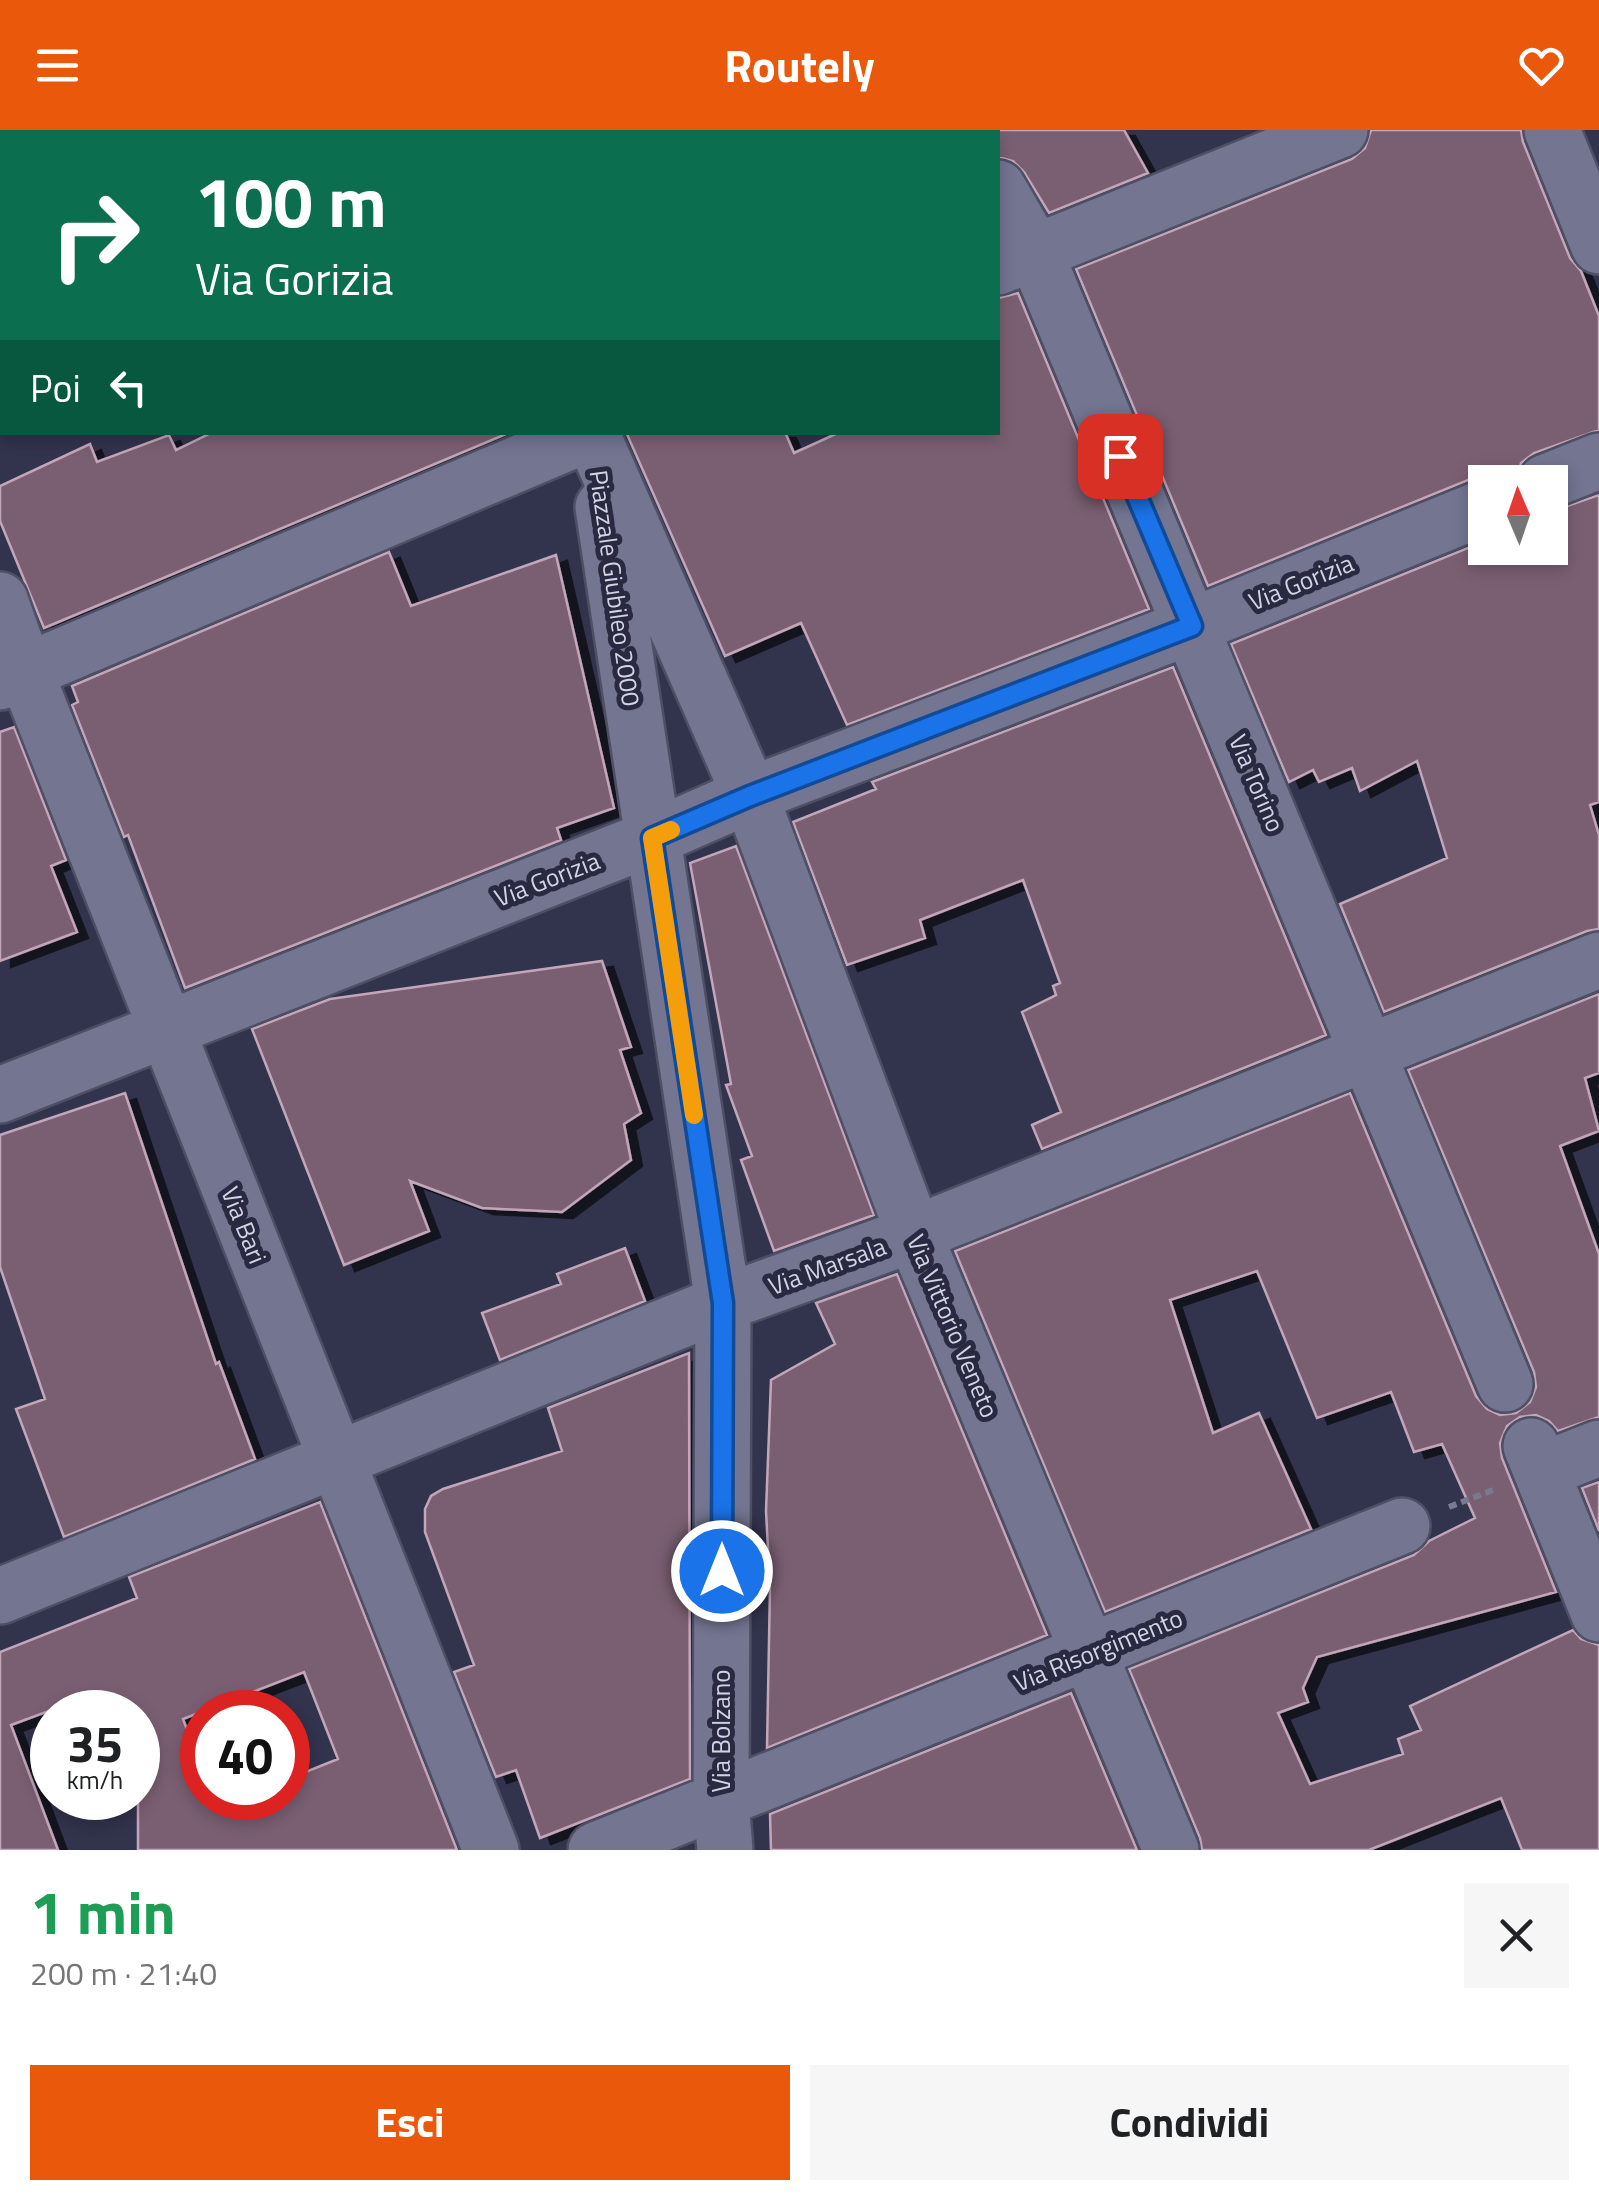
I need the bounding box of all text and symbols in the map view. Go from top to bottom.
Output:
text: Routely [724,31,875,99]
icon: menu [30,38,85,93]
icon: heart [1514,38,1569,93]
text: 100 m [195,148,387,254]
icon: right [30,170,160,300]
text: Via Gorizia [195,244,393,312]
text: Poi [30,359,81,417]
icon: left [101,360,156,415]
pin [1078,414,1163,499]
icon: arrive [1093,429,1148,484]
north arrow [1468,465,1568,565]
map controls [1468,465,1568,565]
street label: Piazzale Giubileo 2000 [580,468,650,708]
street label: Via Gorizia [1243,544,1360,620]
street label: Via Torino [1219,728,1295,838]
street label: Via Gorizia [489,841,606,916]
street label: Via Bari [211,1181,277,1269]
street label: Via Marsala [763,1227,892,1305]
street label: Via Vittorio Veneto [897,1228,1009,1424]
position arrow [670,1519,774,1623]
street label: Via Risorgimento [1008,1599,1188,1701]
street label: Via Bolzano [702,1670,740,1792]
speed limit sign: 40 [180,1690,310,1820]
text: 35 [67,1705,123,1781]
text: km/h [67,1761,123,1799]
text: 1 min [30,1866,176,1957]
button: close [1464,1883,1569,1988]
text: 200 m · 21:40 [30,1949,217,1997]
button: Esci [30,2065,790,2180]
button: Condividi [810,2065,1569,2180]

